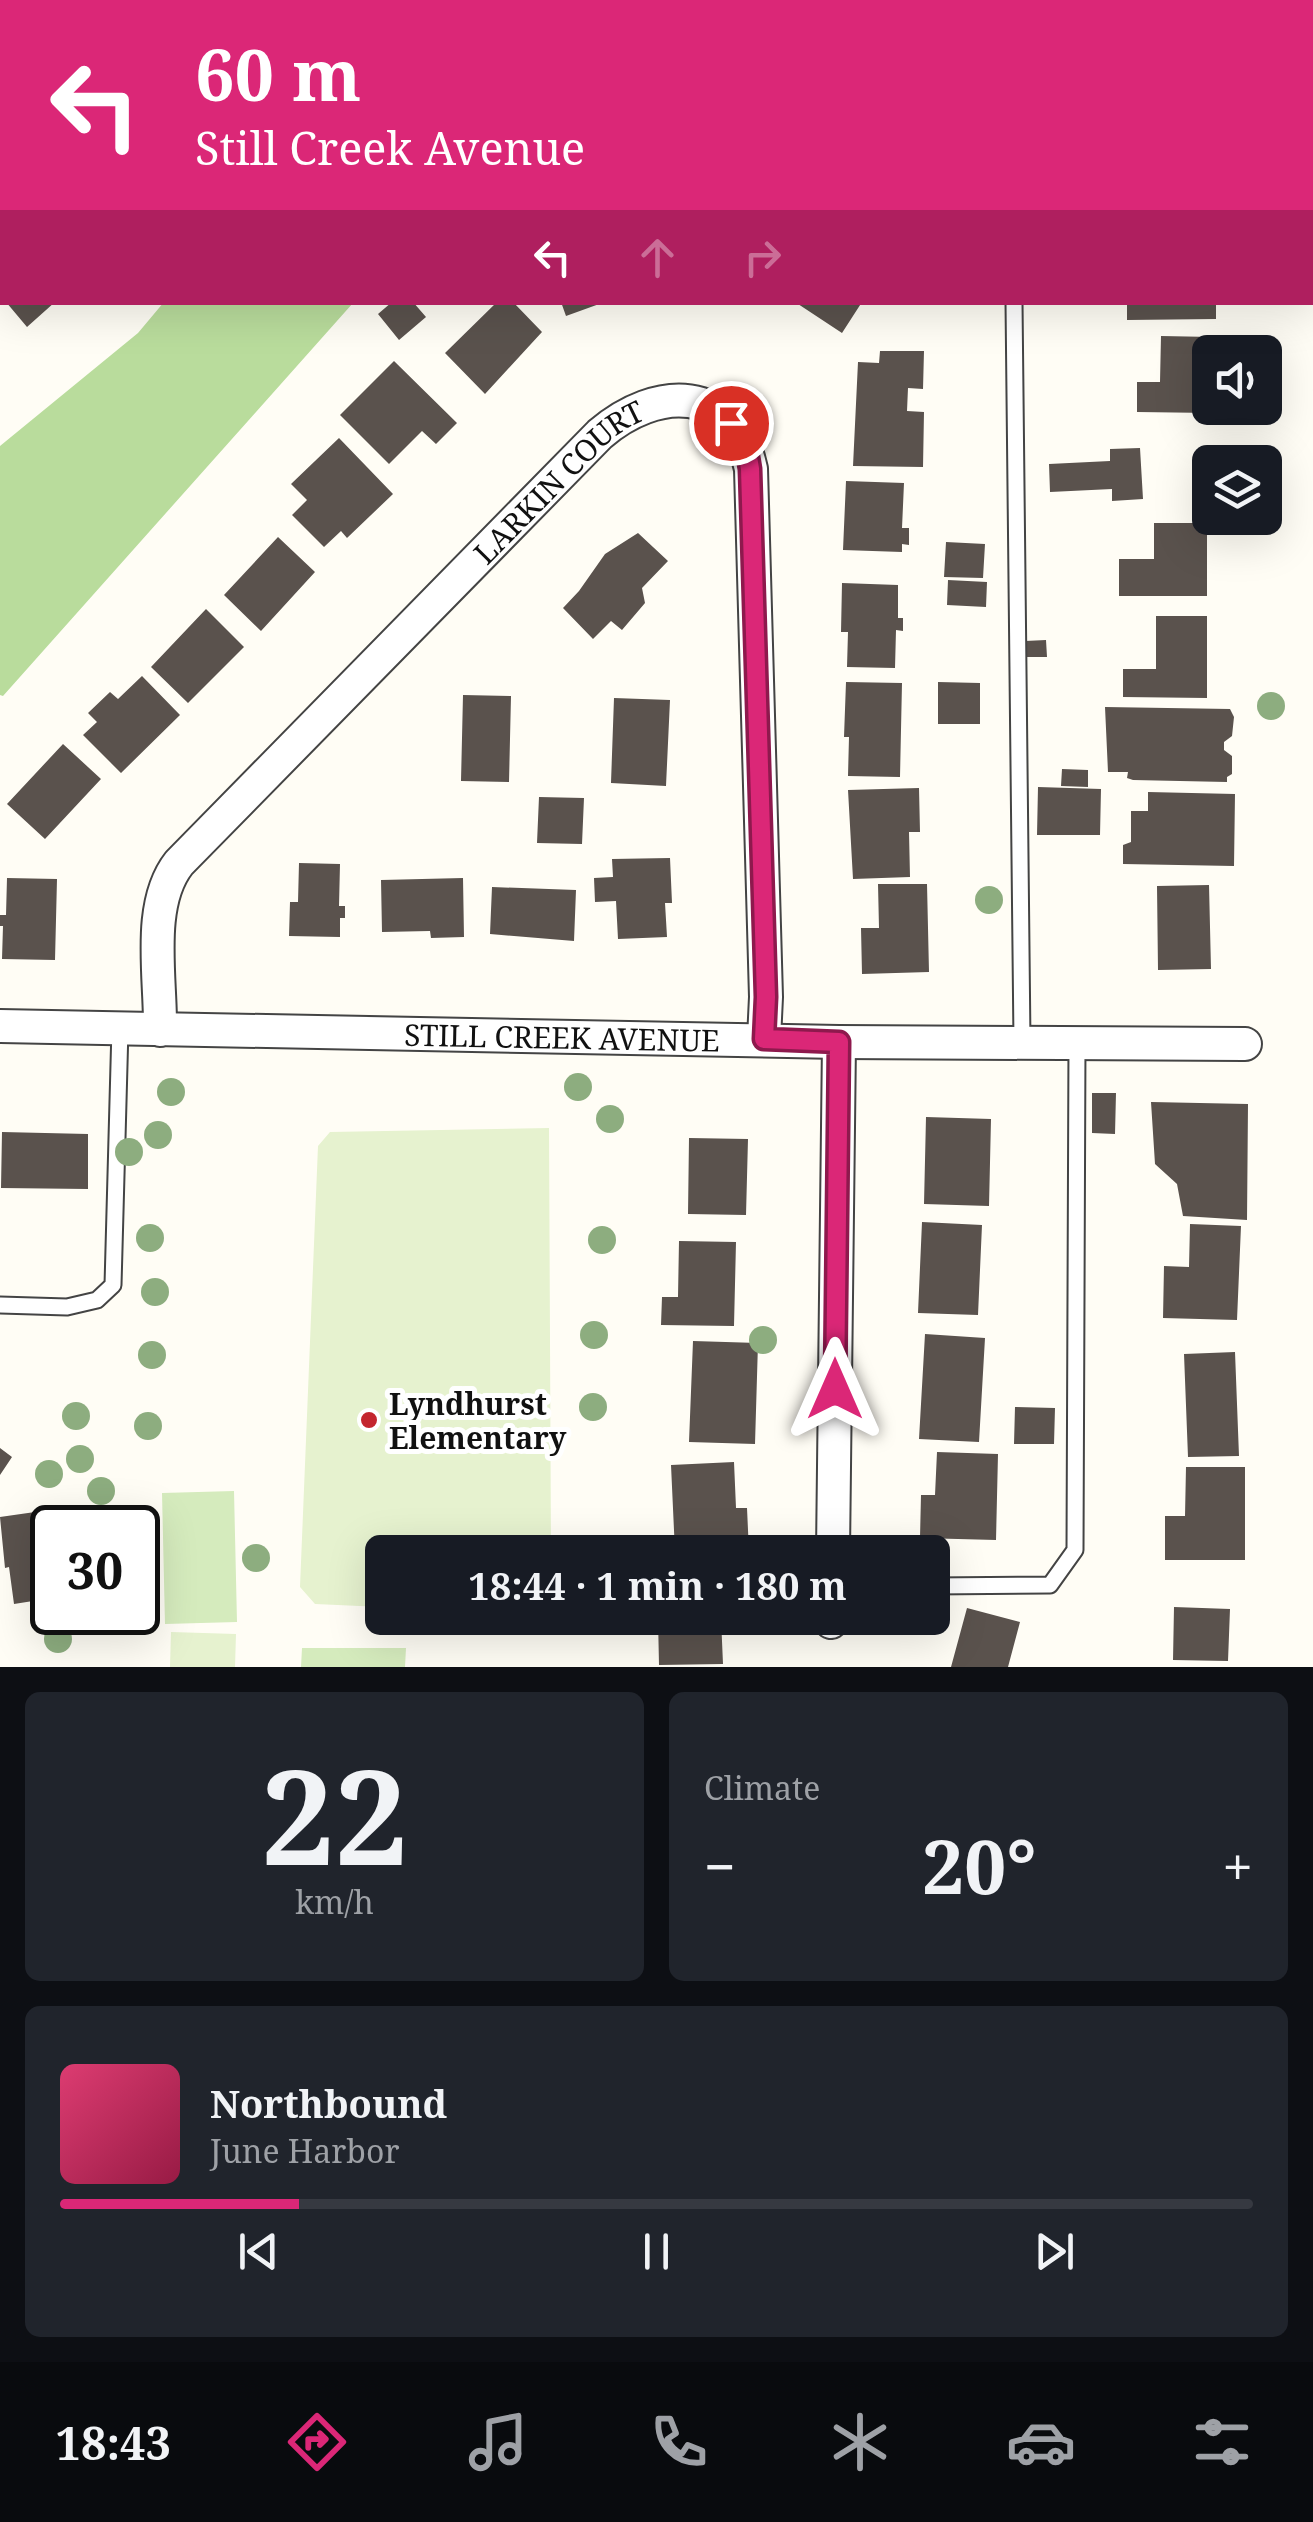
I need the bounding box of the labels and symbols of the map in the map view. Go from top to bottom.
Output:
pin [689,381,774,466]
street label: LARKIN COURT [464,390,650,572]
street label: STILL CREEK AVENUE [404,1013,720,1060]
position arrow [783,1337,887,1441]
place label: Lyndhurst Elementary [389,1383,567,1458]
marker: Lyndhurst Elementary [358,1409,380,1431]
speed limit sign: 30 [30,1505,160,1635]

